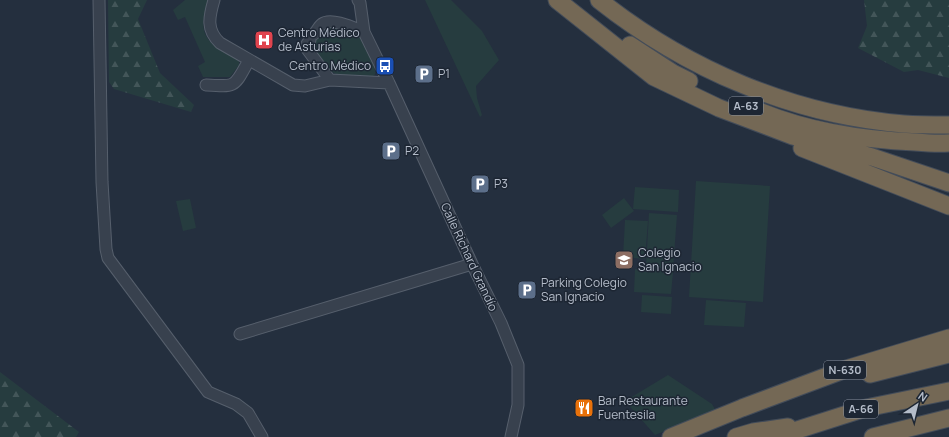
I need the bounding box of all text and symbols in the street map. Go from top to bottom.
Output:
place label: Centro Médico de Asturias [278,24,360,55]
hospital icon: Centro Médico de Asturias [253,29,275,51]
bus stop icon: Centro Médico [374,55,396,77]
place label: Centro Médico [289,57,371,74]
parking icon: P1 [413,63,435,85]
place label: P1 [438,65,450,82]
road number: A-63 [729,97,763,115]
parking icon: P2 [380,140,402,162]
place label: P2 [405,142,419,159]
parking icon: P3 [469,173,491,195]
place label: P3 [494,175,508,192]
street label: Calle Richard Grandío [437,200,502,314]
place label: Colegio San Ignacio [638,244,702,275]
school or university icon: Colegio San Ignacio [613,249,635,271]
place label: Parking Colegio San Ignacio [541,274,627,305]
parking icon: Parking Colegio San Ignacio [516,279,538,301]
road number: N-630 [824,361,866,379]
north arrow [897,385,937,425]
text: N [915,388,931,405]
place label: Bar Restaurante Fuentesila [598,392,688,423]
restaurant icon: Bar Restaurante Fuentesila [573,397,595,419]
road number: A-66 [844,400,878,418]

